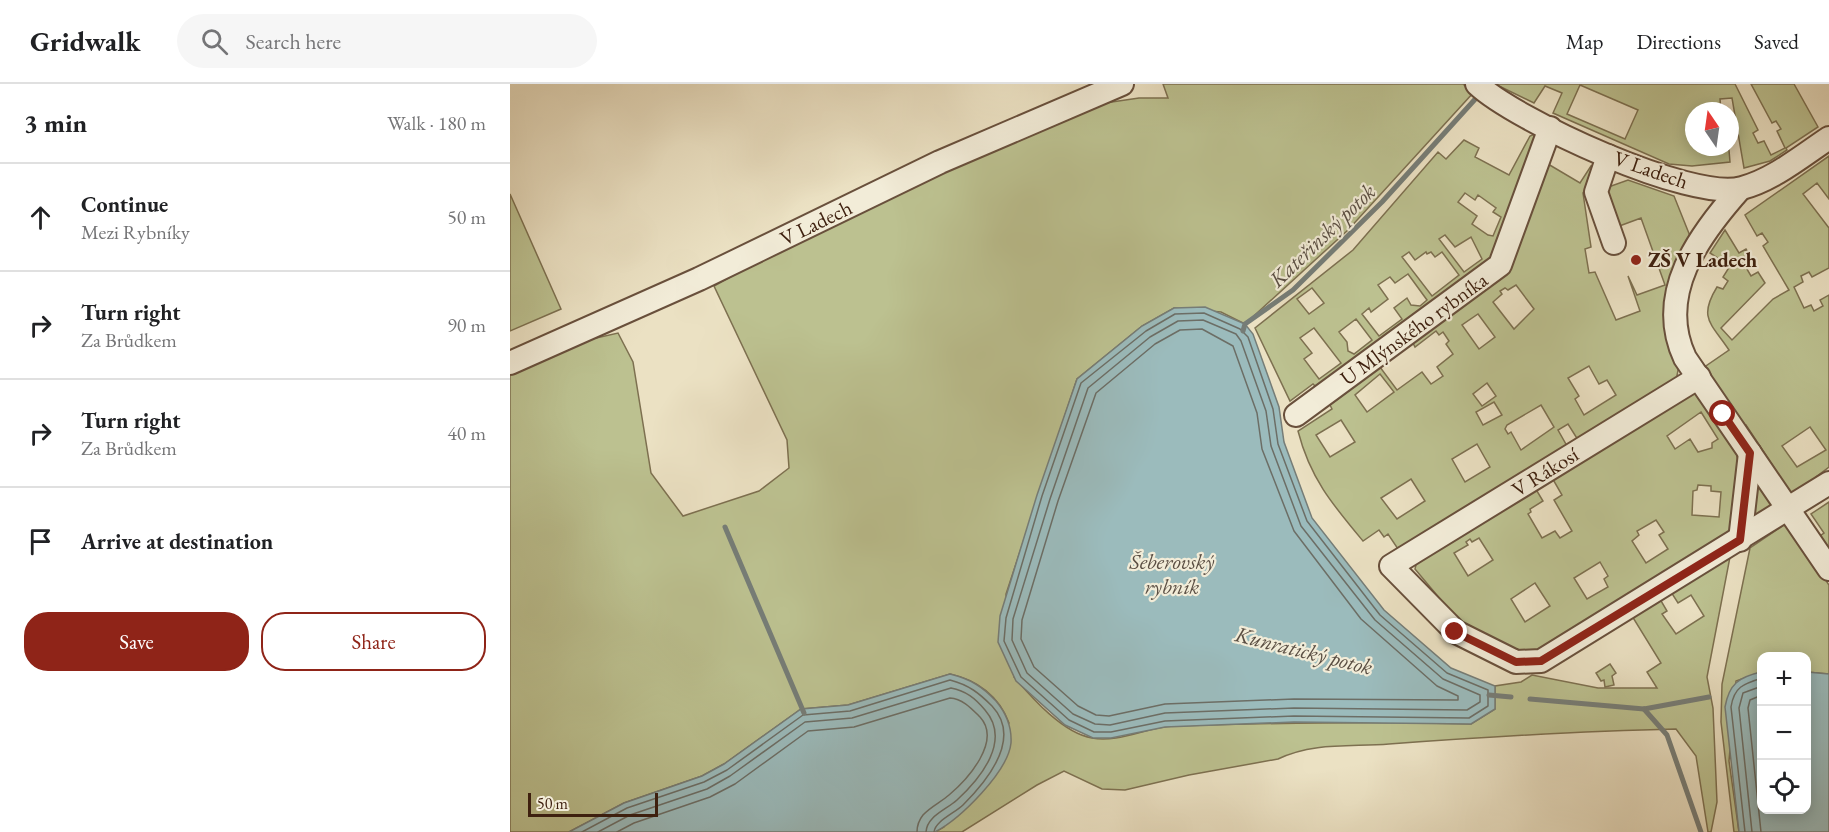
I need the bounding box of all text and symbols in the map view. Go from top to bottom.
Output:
search box [177,14,597,68]
text: Gridwalk [30,23,141,59]
icon: search [198,25,231,58]
text: Search here [246,27,341,56]
text: Map [1566,28,1603,55]
text: Directions [1636,28,1721,55]
text: Saved [1754,28,1799,55]
north arrow [1685,102,1739,156]
text: 3 min [24,106,87,140]
text: Walk · 180 m [387,110,486,136]
street label: V Ladech [1610,144,1692,195]
water label: Kateřinský potok [1262,177,1382,294]
text: Continue [81,190,168,219]
street label: V Ladech [775,193,856,252]
icon: ahead [24,201,57,234]
text: 50 m [447,204,486,230]
text: Mezi Rybníky [81,219,190,245]
place label: ZŠ V Ladech [1648,246,1758,273]
marker: ZŠ V Ladech [1629,253,1643,267]
street label: U Mlýnského rybníka [1335,266,1493,391]
text: Turn right [81,298,180,327]
icon: right [24,309,57,342]
text: 90 m [447,312,486,338]
text: Za Brůdkem [81,327,177,353]
route start [1709,400,1735,426]
text: Turn right [81,406,180,435]
icon: right [24,417,57,450]
text: 40 m [447,420,486,446]
text: Za Brůdkem [81,435,177,461]
street label: V Rákosí [1506,440,1584,503]
icon: arrive [24,525,57,558]
text: Arrive at destination [81,527,273,556]
water label: Šeberovský rybník [1129,547,1215,601]
button: Save [24,612,249,671]
button: Share [261,612,486,671]
route end [1441,618,1467,644]
water label: Kunratický potok [1231,619,1375,682]
map controls [1757,652,1811,814]
button: + [1757,652,1811,706]
button: − [1757,706,1811,760]
button: locate [1757,760,1811,814]
scale bar [528,790,658,818]
text: 50 m [537,793,568,814]

